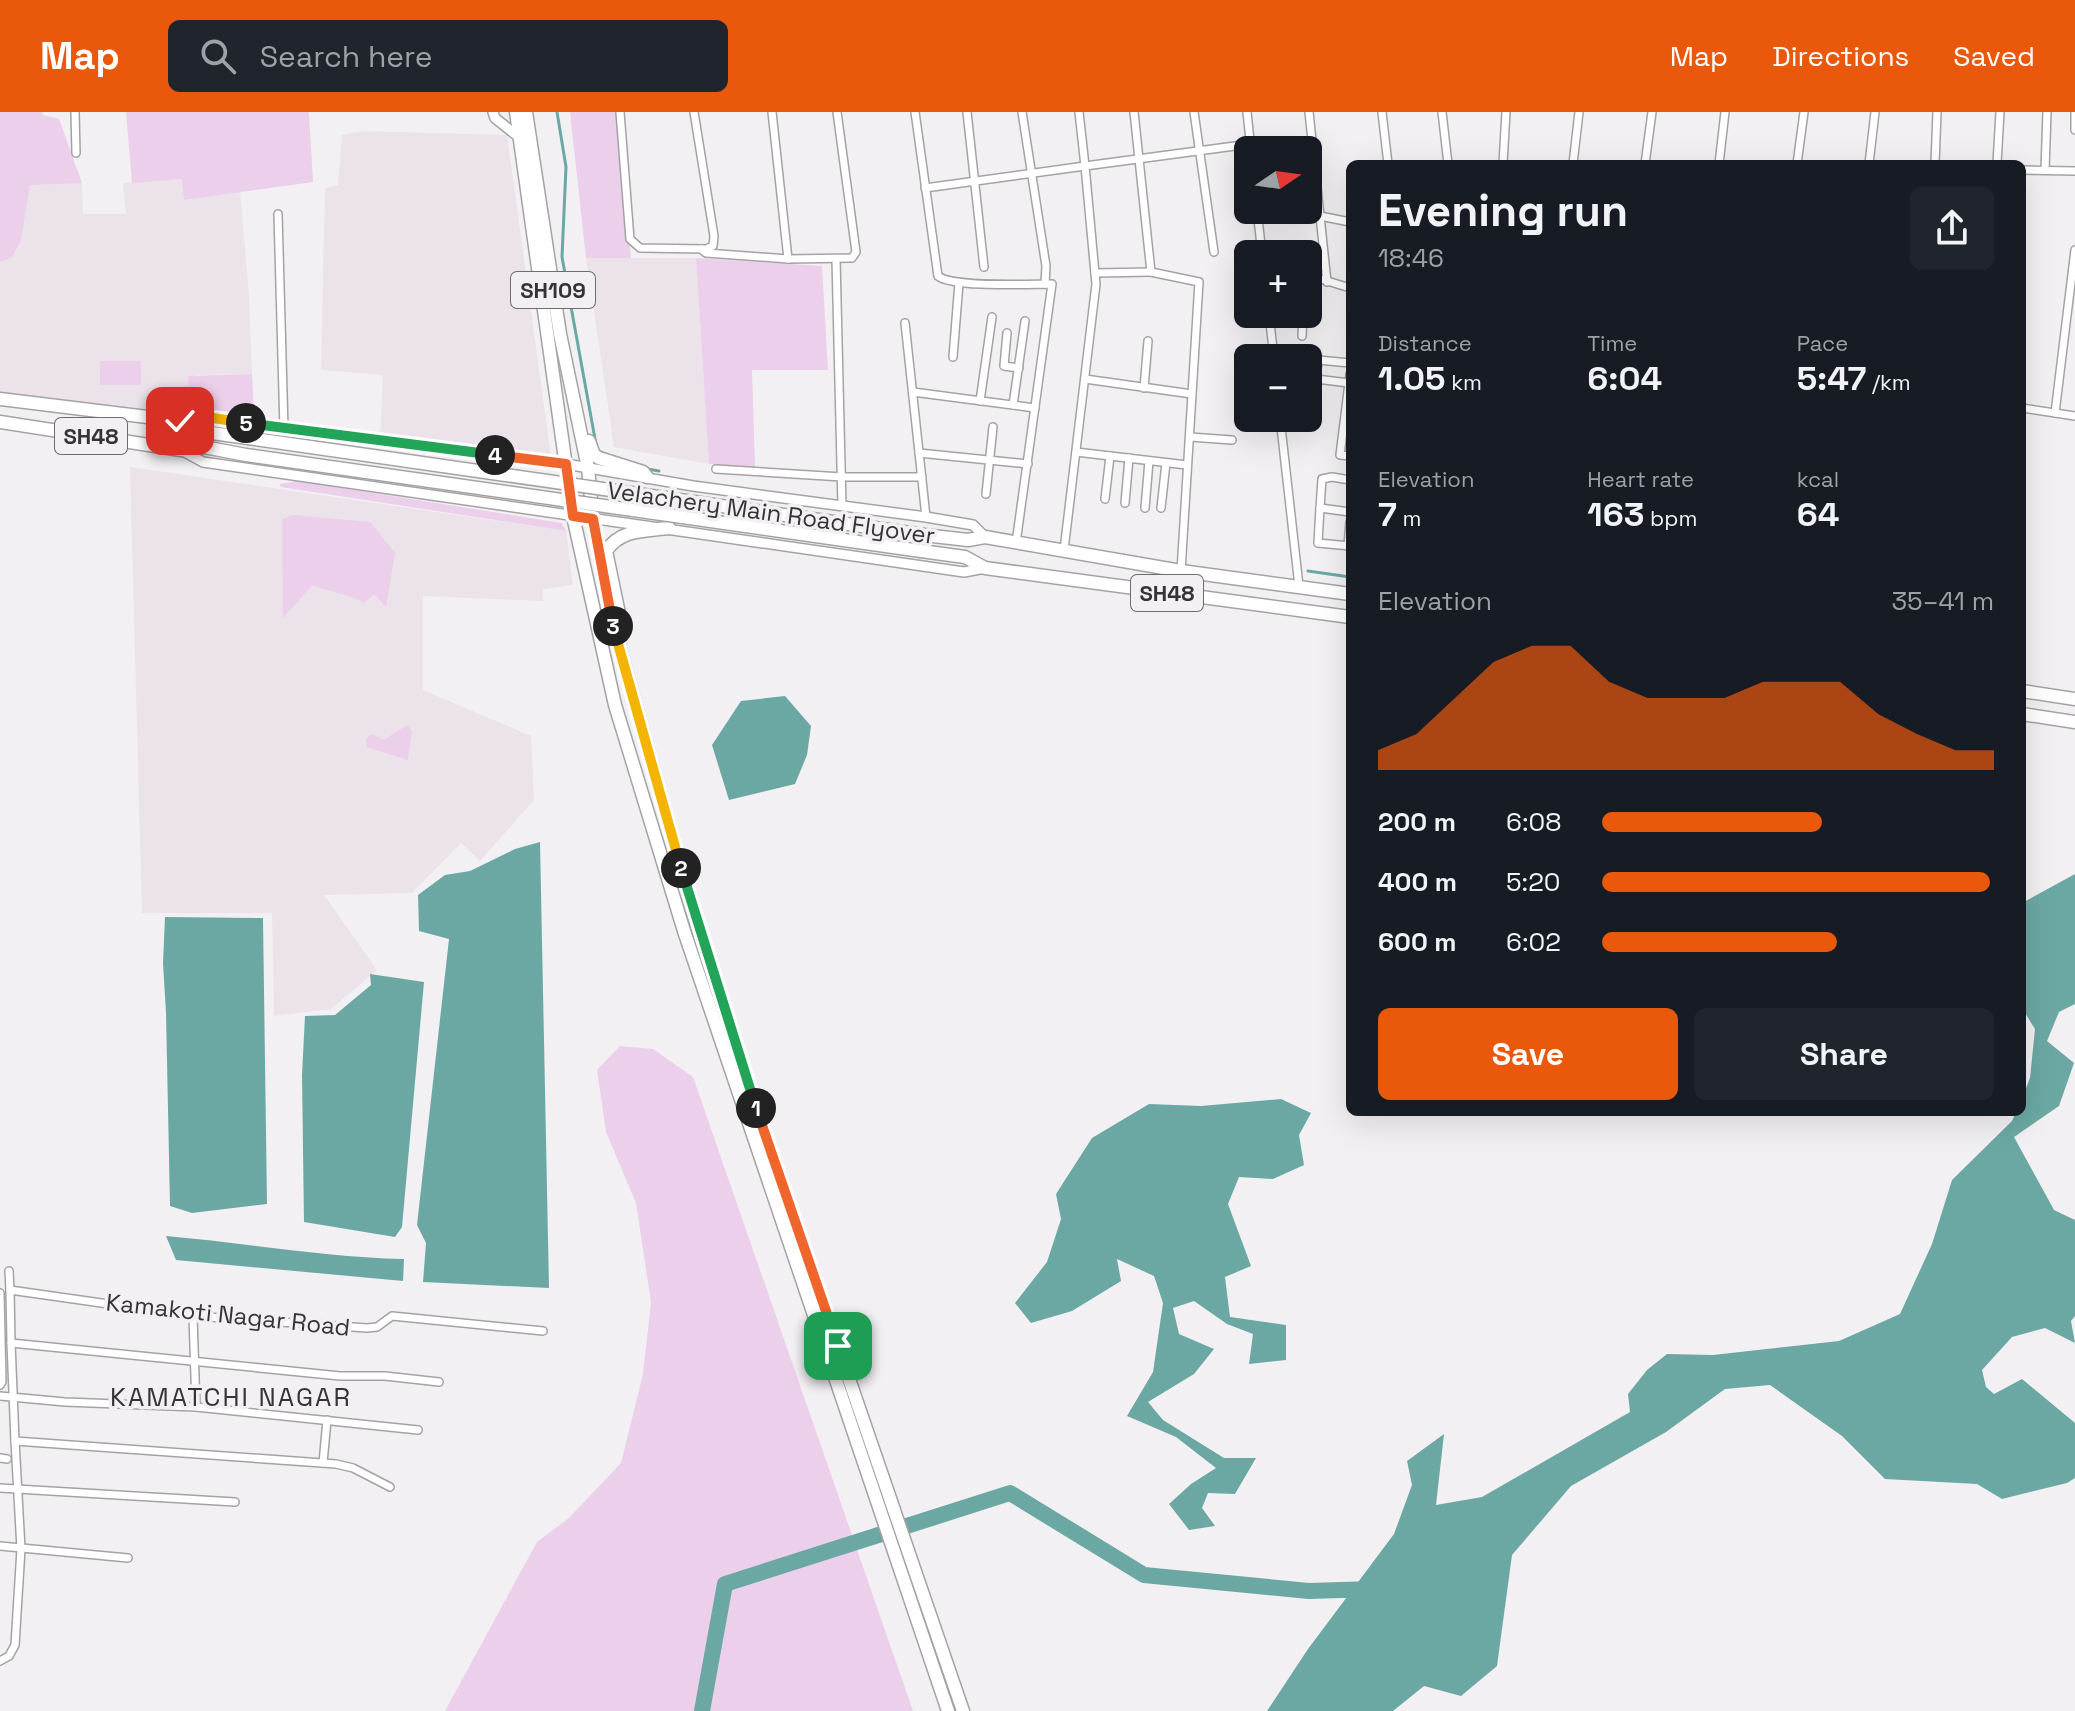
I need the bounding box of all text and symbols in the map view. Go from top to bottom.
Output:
search box [168,20,728,92]
text: Map [40,32,120,80]
icon: search [196,34,240,78]
text: Search here [260,37,433,76]
text: Map [1670,38,1728,74]
text: Directions [1772,38,1909,74]
text: Saved [1953,38,2035,74]
north arrow [1234,136,1322,224]
map controls [1234,136,1322,432]
text: Evening run [1378,183,1628,239]
button: share [1910,186,1994,270]
button: + [1234,240,1322,328]
text: 18:46 [1378,241,1444,275]
road number: SH109 [511,272,595,308]
text: Distance [1378,329,1472,357]
text: Time [1587,329,1637,357]
text: Pace [1797,329,1848,357]
button: − [1234,344,1322,432]
text: 1.05 [1378,357,1446,400]
text: 6:04 [1587,357,1662,400]
text: 5:47 [1797,357,1866,400]
text: km [1446,368,1482,396]
text: /km [1866,368,1911,396]
pin [146,387,214,455]
icon: check [158,399,202,443]
pin: 5 [226,403,266,443]
text: 5 [239,409,253,437]
road number: SH48 [55,418,127,454]
pin: 4 [475,435,515,475]
text: 4 [488,441,502,469]
text: Elevation [1378,465,1474,493]
text: Heart rate [1587,465,1694,493]
text: kcal [1797,465,1839,493]
street label: Velachery Main Road Flyover [605,474,937,551]
text: 7 [1378,493,1397,536]
text: 163 [1587,493,1644,536]
text: 64 [1797,493,1839,536]
text: m [1397,504,1421,532]
text: bpm [1644,504,1697,532]
road number: SH48 [1131,575,1203,611]
text: Elevation [1378,584,1492,618]
text: 35–41 m [1891,584,1994,618]
pin: 3 [593,606,633,646]
text: 3 [606,612,620,640]
text: 200 m [1378,805,1456,839]
text: 6:08 [1506,805,1561,839]
pin: 2 [661,848,701,888]
text: 2 [674,854,688,882]
text: 400 m [1378,865,1457,899]
text: 5:20 [1506,865,1561,899]
text: 600 m [1378,925,1457,959]
text: 6:02 [1506,925,1561,959]
button: Save [1378,1008,1678,1100]
button: Share [1694,1008,1994,1100]
pin: 1 [736,1088,776,1128]
text: 1 [751,1094,761,1122]
street label: Kamakoti Nagar Road [104,1286,352,1343]
pin [804,1312,872,1380]
icon: arrive [816,1324,860,1368]
district label: KAMATCHI NAGAR [110,1380,352,1414]

